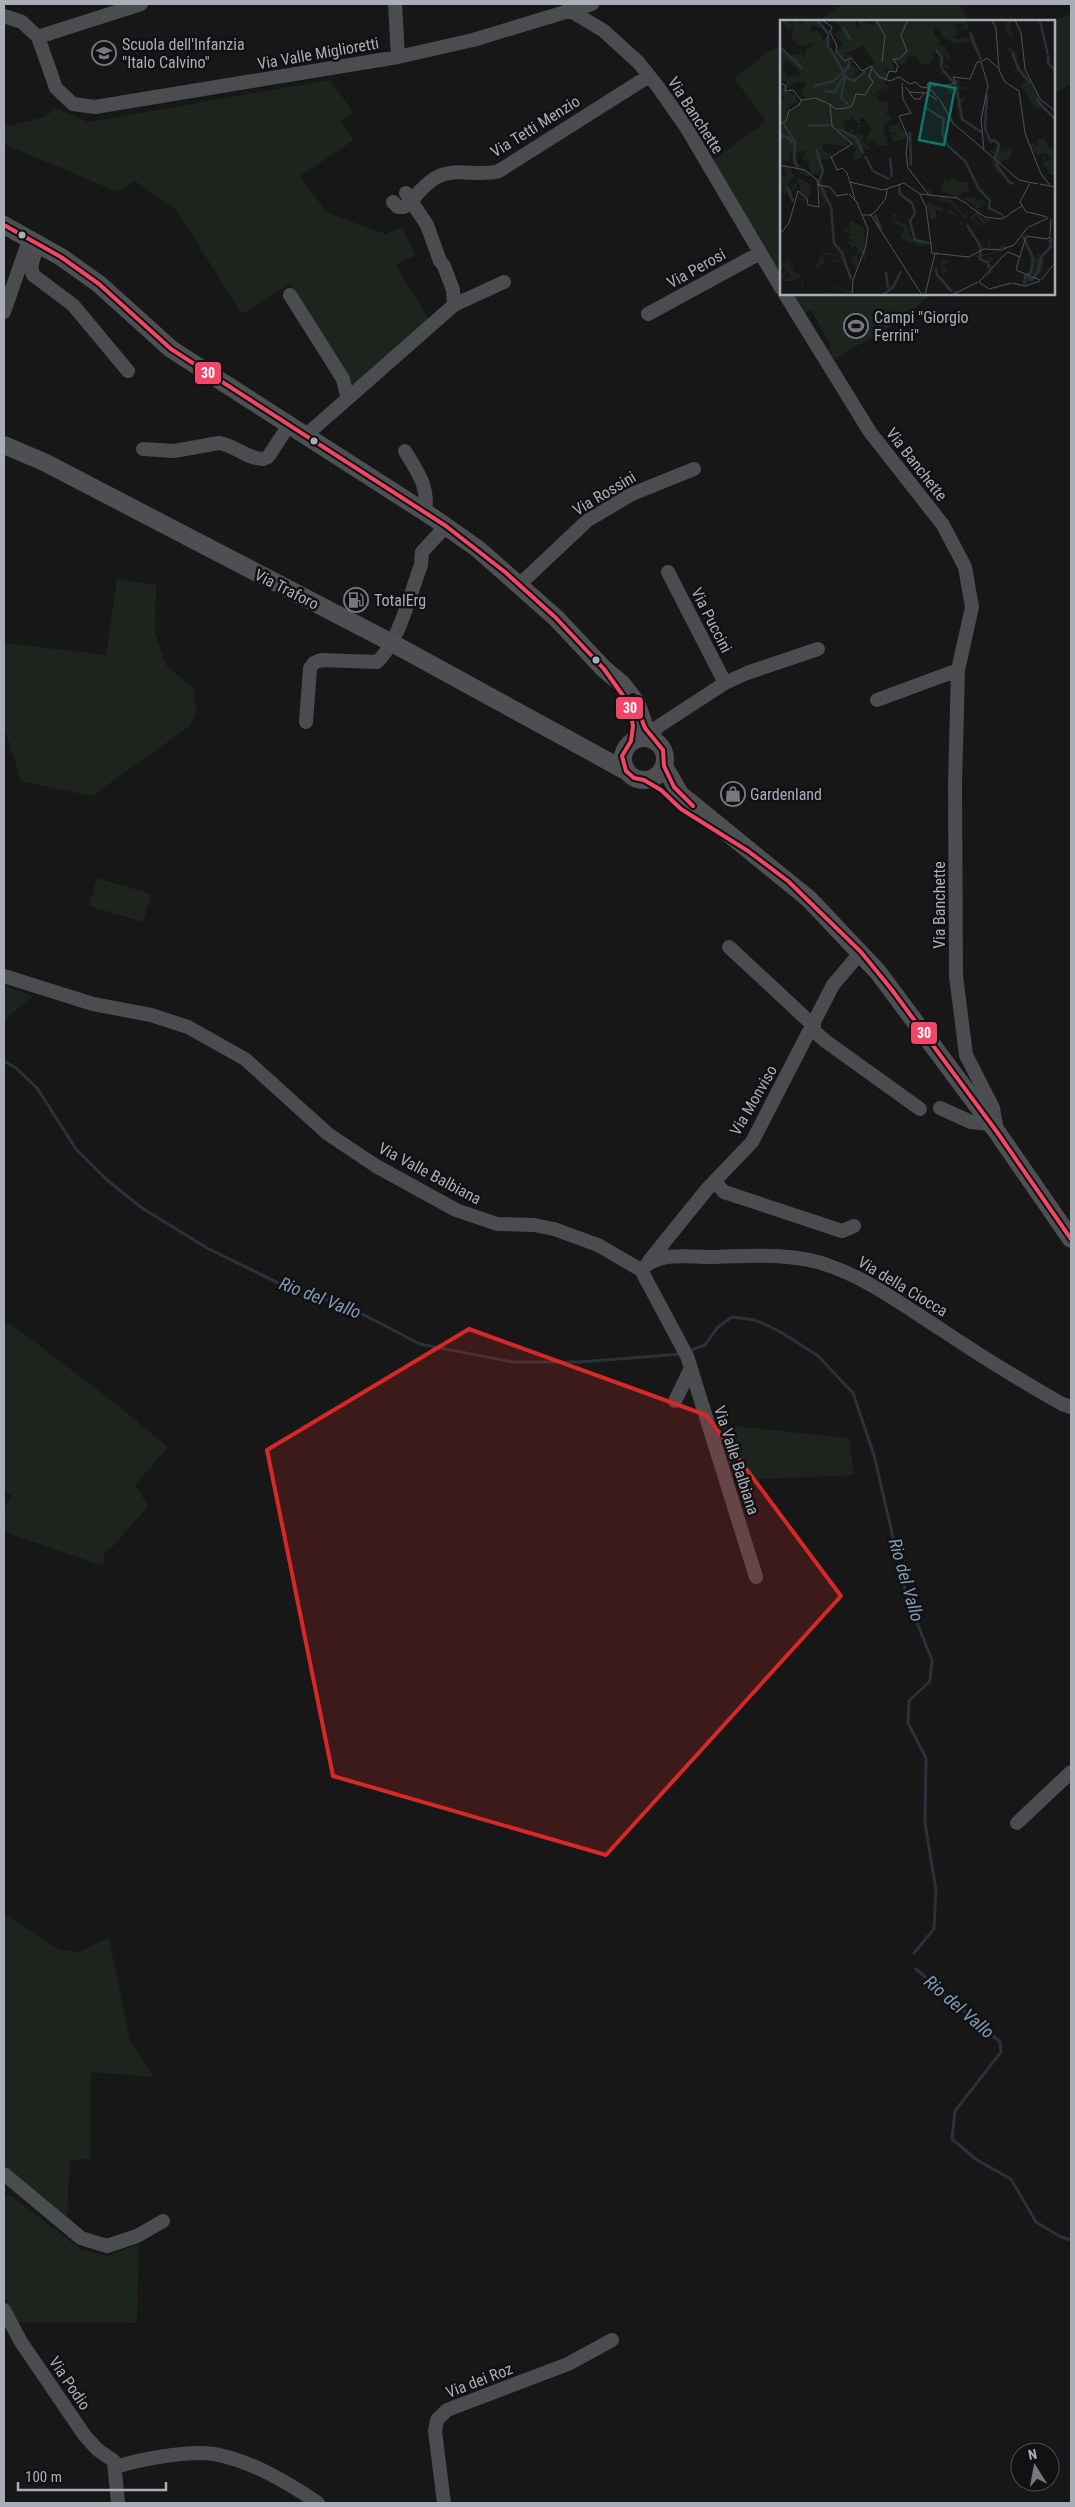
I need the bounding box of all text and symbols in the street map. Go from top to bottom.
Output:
inset map [780,20,1055,295]
street label: Via Valle Miglioretti [256,33,380,74]
place label: Scuola dell'Infanzia "Italo Calvino" [122,35,245,72]
school or university icon: Scuola dell'Infanzia "Italo Calvino" [91,40,117,66]
street label: Via Banchette [664,73,727,157]
street label: Via Tetti Menzio [487,91,583,161]
unlabelled marker [17,230,27,240]
street label: Via Perosi [664,245,729,292]
place label: Campi "Giorgio Ferrini" [874,308,969,345]
sports icon: Campi "Giorgio Ferrini" [843,313,869,339]
line badge: 30 [194,361,222,385]
text: 30 [201,365,215,381]
street label: Via Banchette [882,424,951,505]
unlabelled marker [309,436,319,446]
street label: Via Rossini [569,467,639,520]
street label: Via Traforo [252,565,322,614]
street label: Via Puccini [687,585,736,656]
fuel station icon: TotalErg [343,587,369,613]
place label: TotalErg [374,591,426,610]
unlabelled marker [591,655,601,665]
line badge: 30 [615,696,644,720]
text: 30 [623,700,637,716]
shop icon: Gardenland [720,781,746,807]
place label: Gardenland [750,785,822,804]
street label: Via Banchette [930,861,949,949]
line badge: 30 [910,1021,938,1045]
text: 30 [917,1025,931,1041]
street label: Via Monviso [726,1062,781,1139]
street label: Via Valle Balbiana [375,1138,484,1208]
street label: Via della Ciocca [854,1252,951,1321]
water label: Rio del Vallo [276,1272,364,1323]
street label: Via Valle Balbiana [710,1403,763,1517]
water label: Rio del Vallo [885,1536,928,1624]
water label: Rio del Vallo [920,1971,999,2043]
street label: Via Podio [45,2353,94,2414]
street label: Via dei Roz [443,2359,515,2402]
north arrow [1010,2442,1060,2492]
text: N [1027,2446,1038,2463]
scale bar [18,2460,165,2492]
text: 100 m [25,2468,62,2486]

